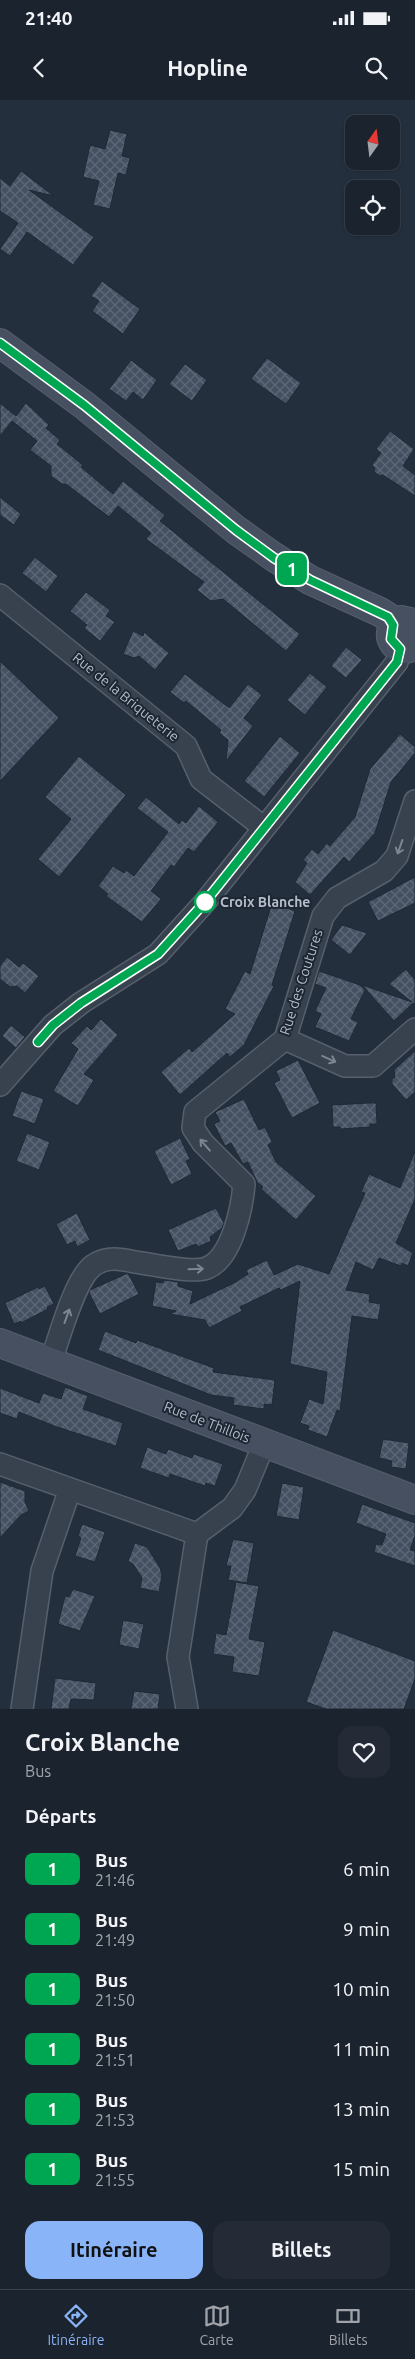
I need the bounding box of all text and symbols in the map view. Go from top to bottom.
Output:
text: 21:40 [25,7,73,29]
icon: back [25,54,53,82]
icon: search [362,54,390,82]
text: Hopline [167,55,248,80]
north arrow [345,115,400,170]
map controls [345,115,400,235]
button: locate [345,180,400,235]
line badge: 1 [276,553,308,585]
text: 1 [287,559,297,579]
street label: Rue de la Briqueterie [70,649,182,745]
one-way arrow [394,839,404,855]
marker: Croix Blanche [194,891,216,913]
place label: Croix Blanche [220,894,310,910]
street label: Rue des Coutures [276,927,326,1037]
one-way arrow [321,1055,336,1065]
one-way arrow [199,1138,211,1151]
one-way arrow [188,1264,204,1273]
one-way arrow [63,1308,72,1324]
street label: Rue de Thillois [162,1398,252,1446]
button: heart [338,1726,390,1778]
text: Croix Blanche [25,1729,180,1756]
text: Bus [25,1762,51,1780]
text: Départs [25,1805,96,1827]
text: Bus [95,1849,128,1871]
text: 6 min [343,1858,390,1880]
text: 1 [47,1859,58,1879]
text: 21:46 [95,1871,135,1889]
text: Bus [95,1909,128,1931]
text: 9 min [343,1918,390,1940]
text: 1 [47,1919,58,1939]
text: 21:49 [95,1931,135,1949]
text: Bus [95,1969,128,1991]
text: 10 min [332,1978,390,2000]
text: 1 [47,1979,58,1999]
text: 21:50 [95,1991,135,2009]
text: Bus [95,2029,128,2051]
text: 11 min [332,2038,390,2060]
text: 1 [47,2039,58,2059]
text: 21:51 [95,2051,135,2069]
text: Bus [95,2089,128,2111]
text: 13 min [332,2098,390,2120]
text: 1 [47,2099,58,2119]
text: 21:53 [95,2111,135,2129]
text: Bus [95,2149,128,2171]
text: 15 min [332,2158,390,2180]
text: 1 [47,2159,58,2179]
text: 21:55 [95,2171,135,2189]
button: Itinéraire [25,2221,203,2279]
button: Billets [213,2221,390,2279]
tab: Itinéraire [47,2302,105,2348]
tab: Carte [199,2302,234,2348]
tab: Billets [329,2302,368,2348]

